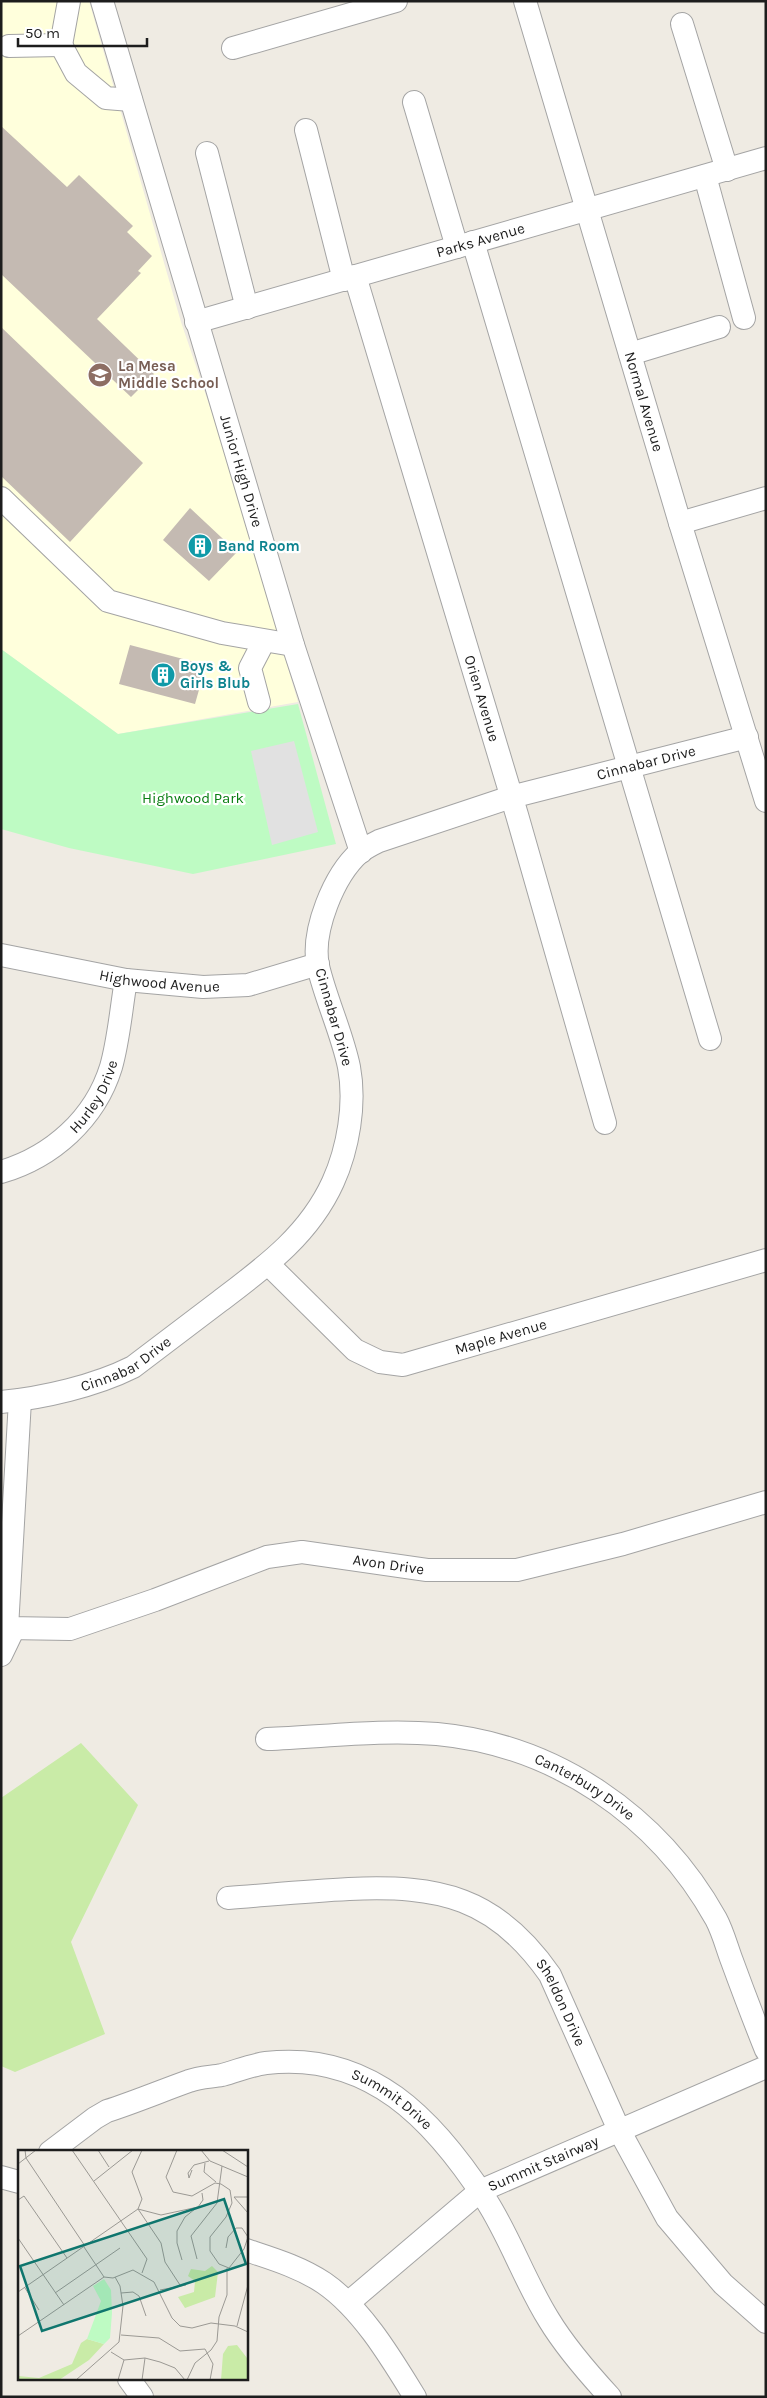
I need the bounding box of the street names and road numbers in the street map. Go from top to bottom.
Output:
street label: Parks Avenue [434,219,527,261]
street label: Normal Avenue [621,350,667,454]
street label: Junior High Drive [216,412,267,529]
street label: Orien Avenue [460,653,503,744]
street label: Cinnabar Drive [595,741,698,784]
street label: Highwood Avenue [98,966,220,996]
street label: Cinnabar Drive [311,966,357,1068]
street label: Hurley Drive [66,1058,121,1137]
street label: Maple Avenue [453,1315,549,1359]
street label: Cinnabar Drive [78,1332,175,1395]
street label: Avon Drive [352,1550,425,1578]
street label: Canterbury Drive [532,1750,638,1824]
street label: Sheldon Drive [532,1955,589,2049]
street label: Summit Drive [349,2065,436,2133]
street label: Summit Stairway [485,2132,601,2196]

